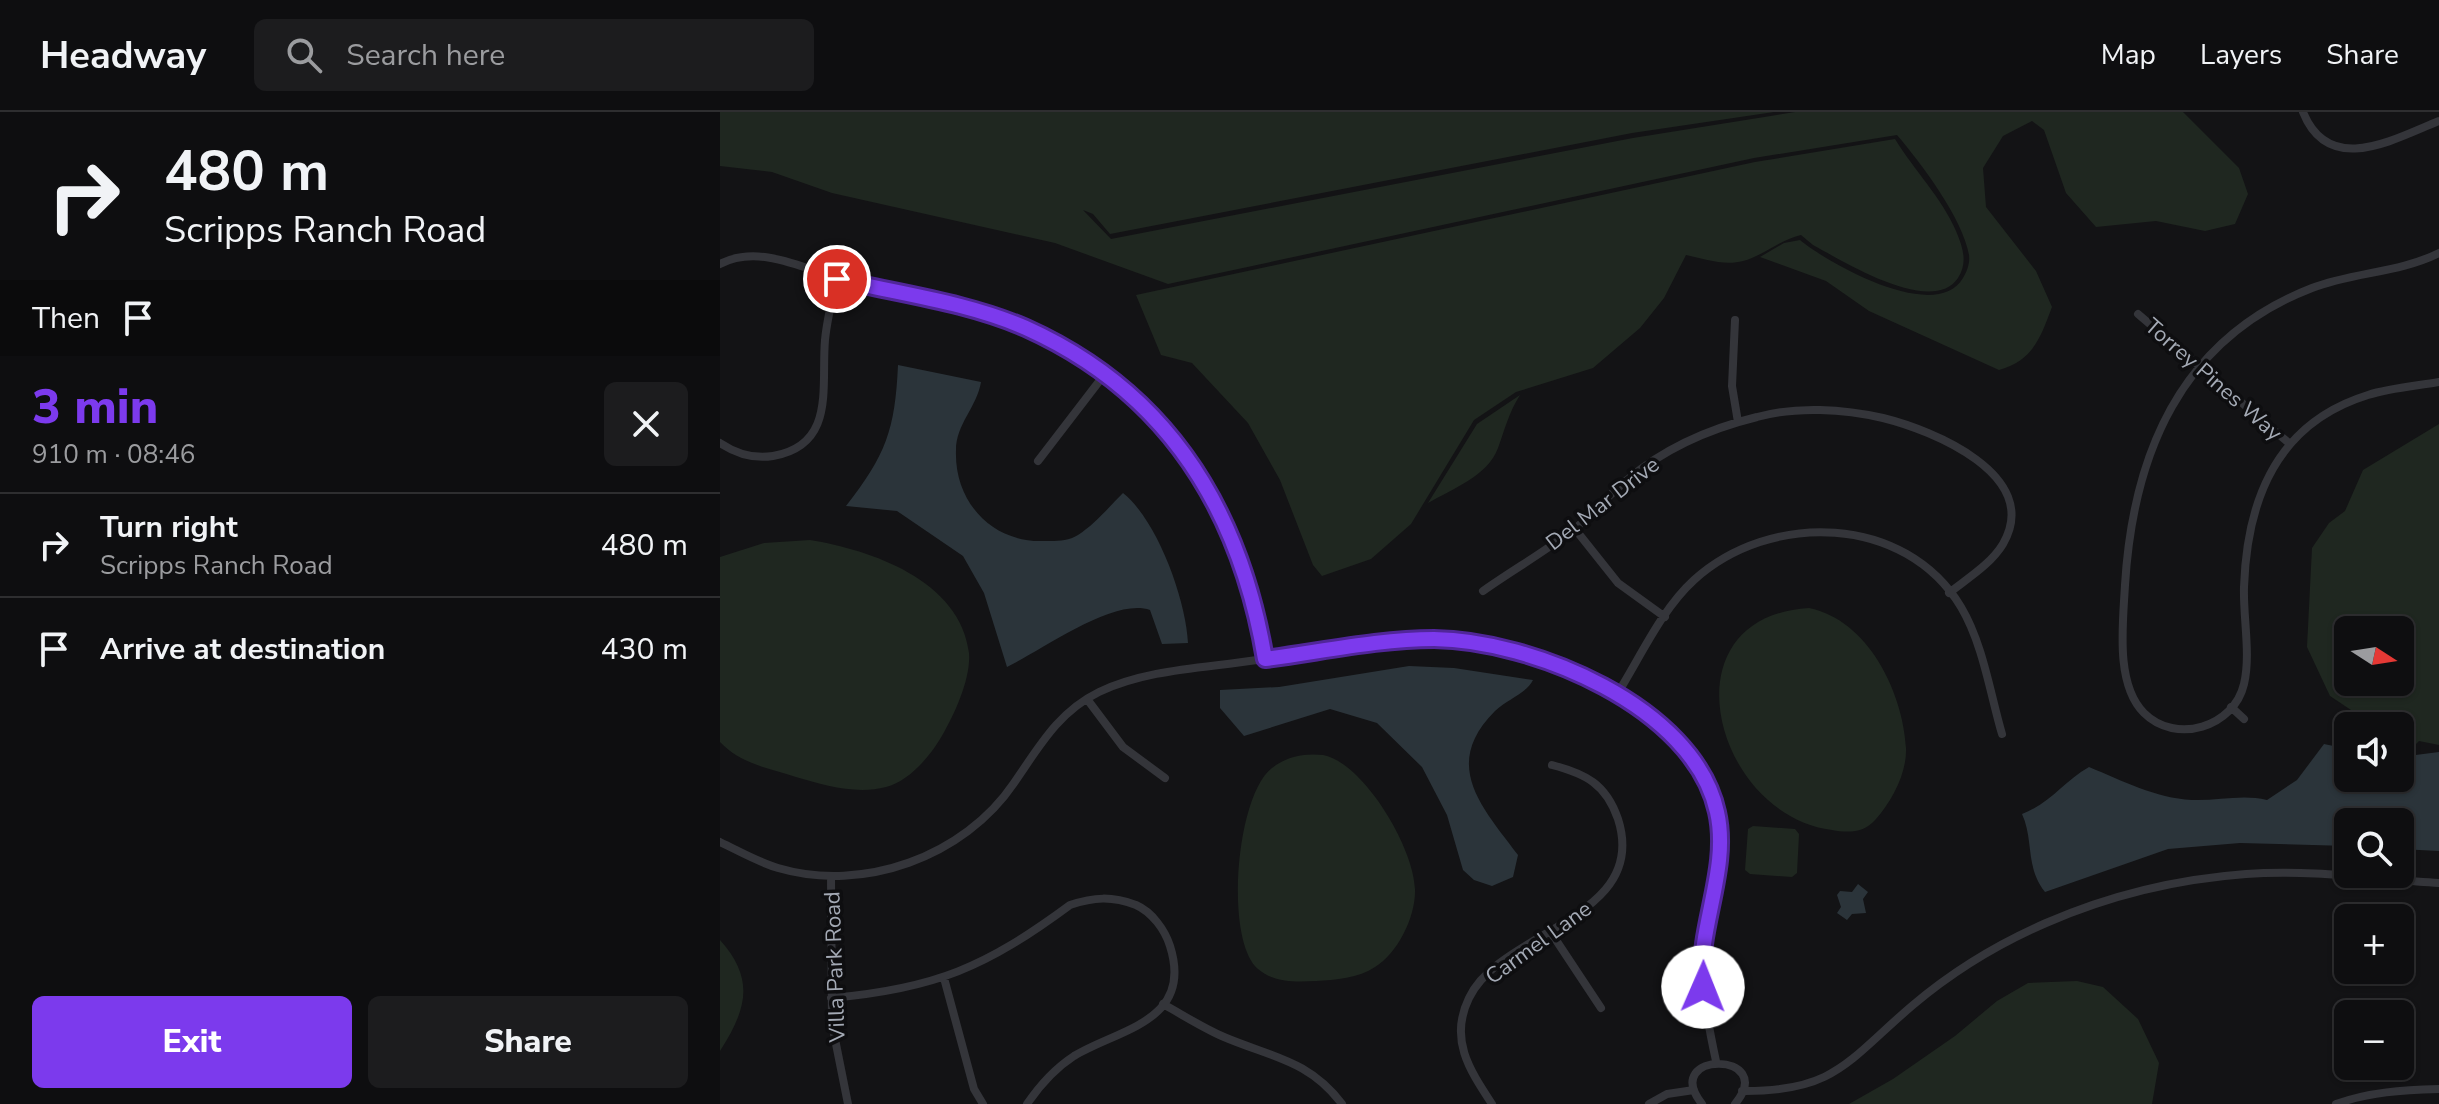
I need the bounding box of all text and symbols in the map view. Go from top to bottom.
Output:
search box [254,19,814,91]
text: Headway [40,30,206,81]
icon: search [282,33,326,77]
text: Search here [346,35,505,76]
text: Map [2101,36,2156,74]
text: Layers [2200,36,2282,74]
text: Share [2326,36,2399,74]
text: 480 m [164,133,329,210]
icon: right [32,144,136,248]
text: Scripps Ranch Road [164,206,486,255]
pin [803,245,871,313]
icon: arrive [815,257,859,301]
icon: arrive [116,296,160,340]
text: Then [32,298,100,339]
street label: Torrey Pines Way [2138,312,2289,448]
text: 3 min [32,374,158,440]
button: close [604,382,688,466]
text: 910 m · 08:46 [32,437,195,472]
street label: Del Mar Drive [1540,450,1666,558]
text: Turn right [100,507,238,548]
icon: right [32,523,76,567]
text: 480 m [601,525,688,566]
text: Scripps Ranch Road [100,548,333,583]
north arrow [2334,616,2414,696]
map controls [2334,616,2414,1080]
icon: arrive [32,627,76,671]
text: Arrive at destination [100,629,385,670]
text: 430 m [601,629,688,670]
button: sound [2334,712,2414,792]
button: search [2334,808,2414,888]
street label: Villa Park Road [817,891,853,1044]
street label: Carmel Lane [1479,894,1598,992]
button: + [2334,904,2414,984]
position arrow [1661,945,1745,1029]
button: Exit [32,996,352,1088]
button: Share [368,996,688,1088]
button: − [2334,1000,2414,1080]

